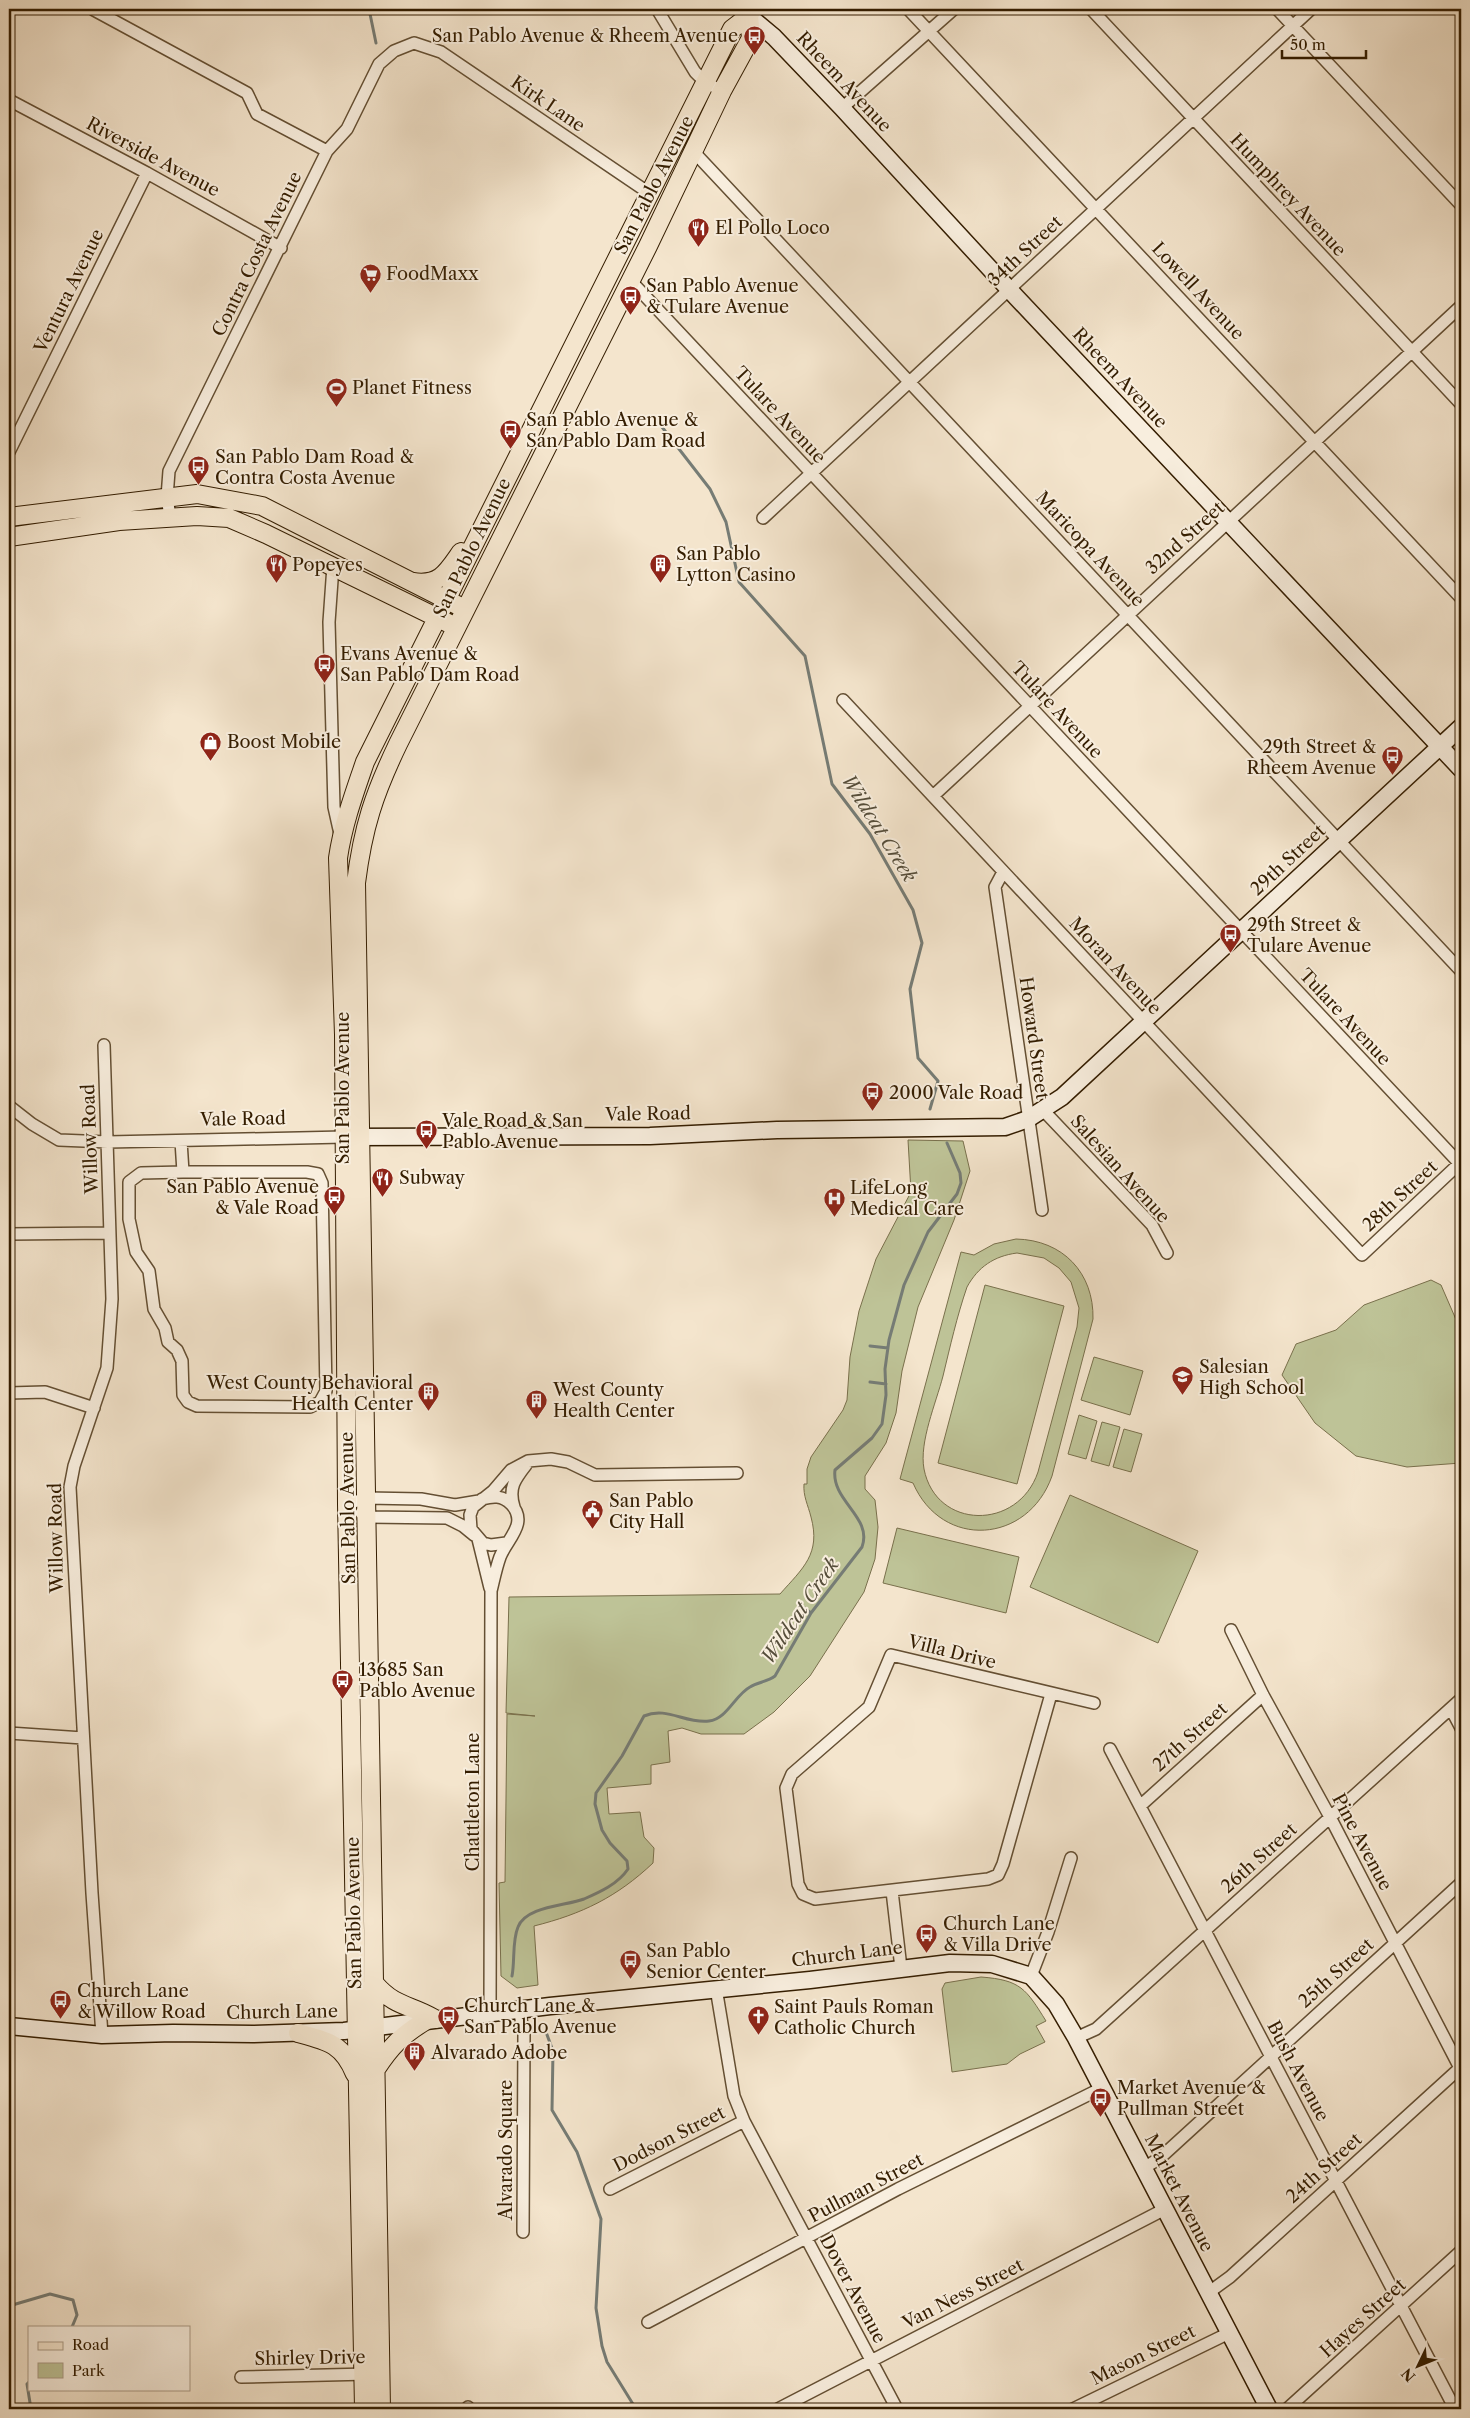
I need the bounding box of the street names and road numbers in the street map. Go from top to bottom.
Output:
street label: Rheem Avenue [792,27,896,137]
street label: Kirk Lane [507,71,589,137]
street label: San Pablo Avenue [610,112,698,258]
street label: Riverside Avenue [83,113,223,201]
street label: Humphrey Avenue [1225,129,1351,261]
street label: Contra Costa Avenue [208,168,306,340]
street label: 34th Street [983,211,1067,291]
street label: Ventura Avenue [29,225,108,357]
street label: Lowell Avenue [1147,238,1249,344]
street label: Rheem Avenue [1068,323,1172,433]
street label: Tulare Avenue [730,362,830,468]
street label: San Pablo Avenue [429,475,515,621]
street label: Maricopa Avenue [1031,487,1149,611]
street label: 32nd Street [1141,497,1229,579]
street label: Tulare Avenue [1007,657,1107,763]
street label: 29th Street [1246,819,1330,900]
street label: Moran Avenue [1064,913,1166,1019]
street label: Tulare Avenue [1295,964,1395,1070]
street label: Howard Street [1015,975,1054,1101]
street label: San Pablo Avenue [332,1012,354,1164]
street label: Willow Road [77,1084,103,1195]
street label: Vale Road [604,1102,691,1126]
street label: Vale Road [199,1107,286,1131]
street label: Salesian Avenue [1066,1110,1174,1228]
street label: 28th Street [1358,1155,1443,1236]
street label: San Pablo Avenue [336,1431,360,1585]
street label: Willow Road [44,1483,68,1594]
street label: Villa Drive [905,1630,998,1674]
street label: 27th Street [1148,1697,1232,1776]
street label: Chattleton Lane [462,1733,484,1871]
street label: Pine Avenue [1327,1790,1397,1894]
street label: 26th Street [1217,1818,1302,1898]
street label: San Pablo Avenue [342,1836,366,1990]
street label: 25th Street [1294,1933,1379,2012]
street label: Church Lane [790,1936,904,1972]
street label: Church Lane [226,2000,338,2024]
street label: Bush Avenue [1262,2017,1334,2125]
street label: Alvarado Square [495,2080,517,2221]
street label: Dodson Street [609,2101,729,2177]
street label: 24th Street [1282,2128,1367,2208]
street label: Market Avenue [1140,2130,1218,2256]
street label: Pullman Street [805,2148,928,2228]
street label: Dover Avenue [815,2231,891,2347]
street label: Van Ness Street [898,2254,1028,2334]
street label: Hayes Street [1316,2273,1411,2362]
street label: Mason Street [1087,2320,1199,2390]
street label: Shirley Drive [254,2346,366,2370]

